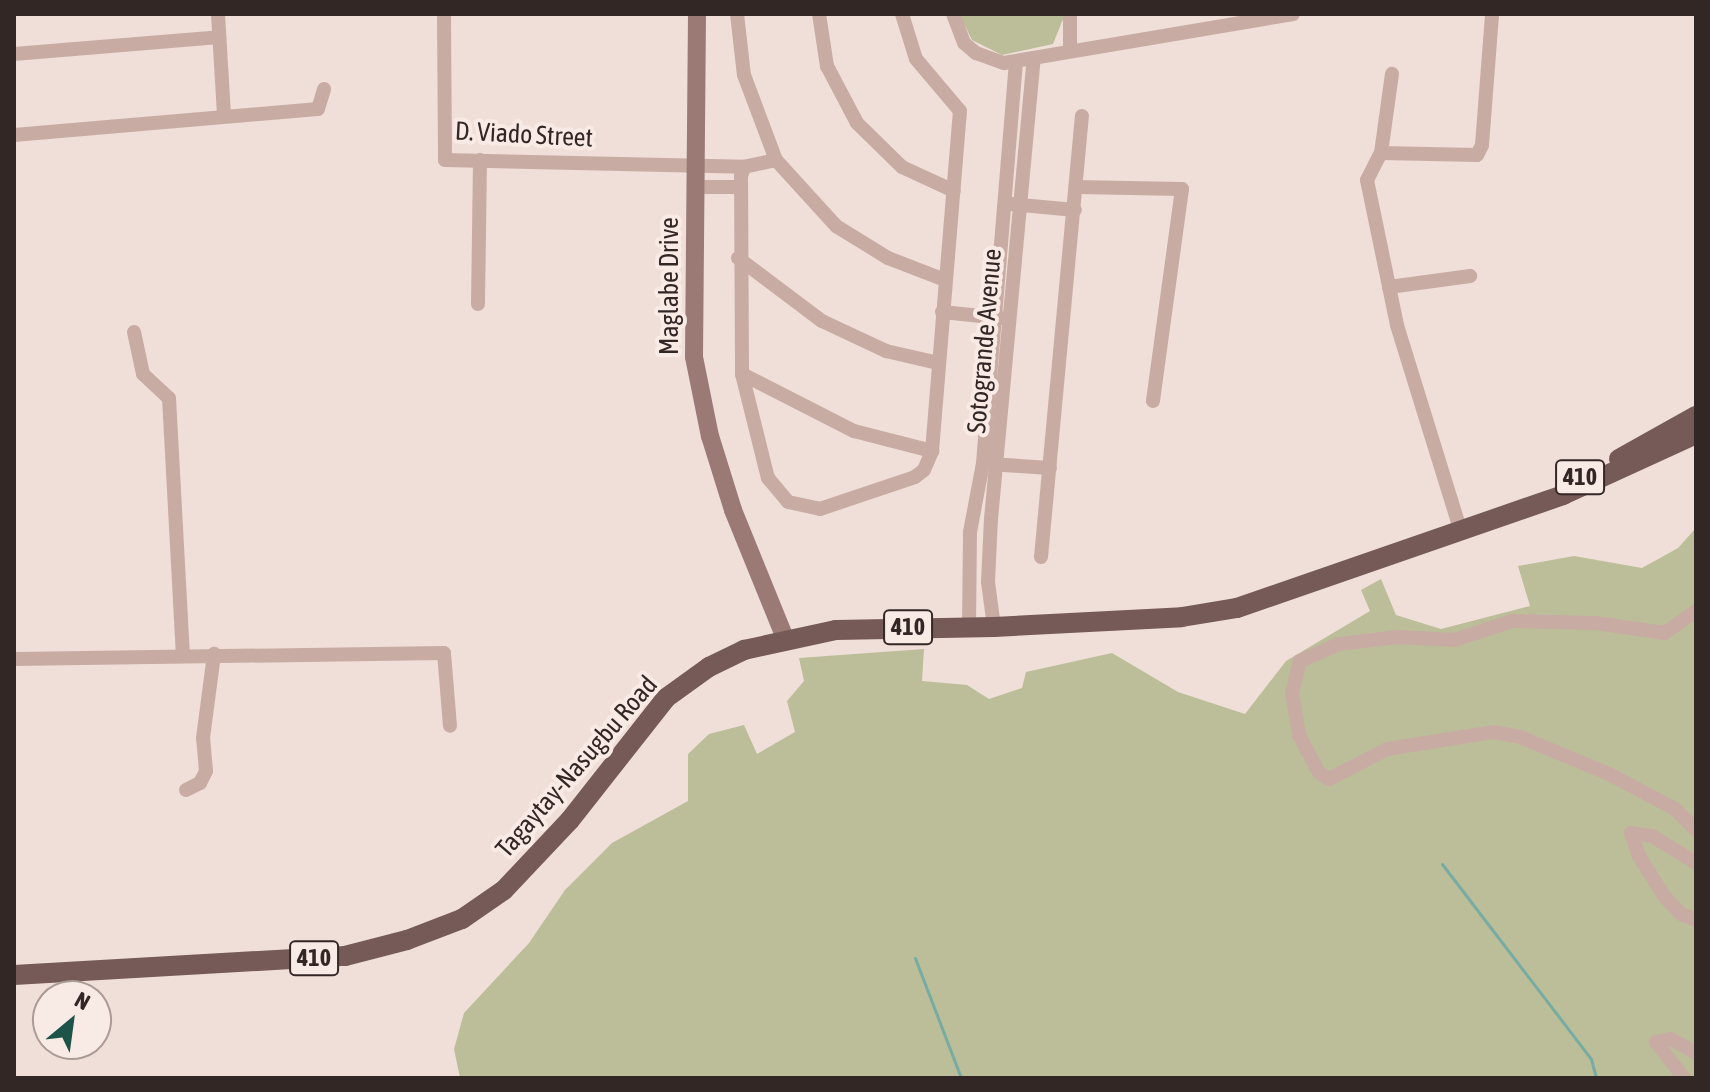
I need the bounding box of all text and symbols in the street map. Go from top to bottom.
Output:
street label: D. Viado Street [454,116,594,154]
street label: Maglabe Drive [654,217,686,355]
street label: Sotogrande Avenue [961,247,1009,435]
road number: 410 [1554,457,1606,497]
road number: 410 [882,607,934,647]
street label: Tagaytay-Nasugbu Road [490,670,664,864]
road number: 410 [288,938,340,978]
north arrow [32,980,112,1060]
text: N [71,986,95,1015]

